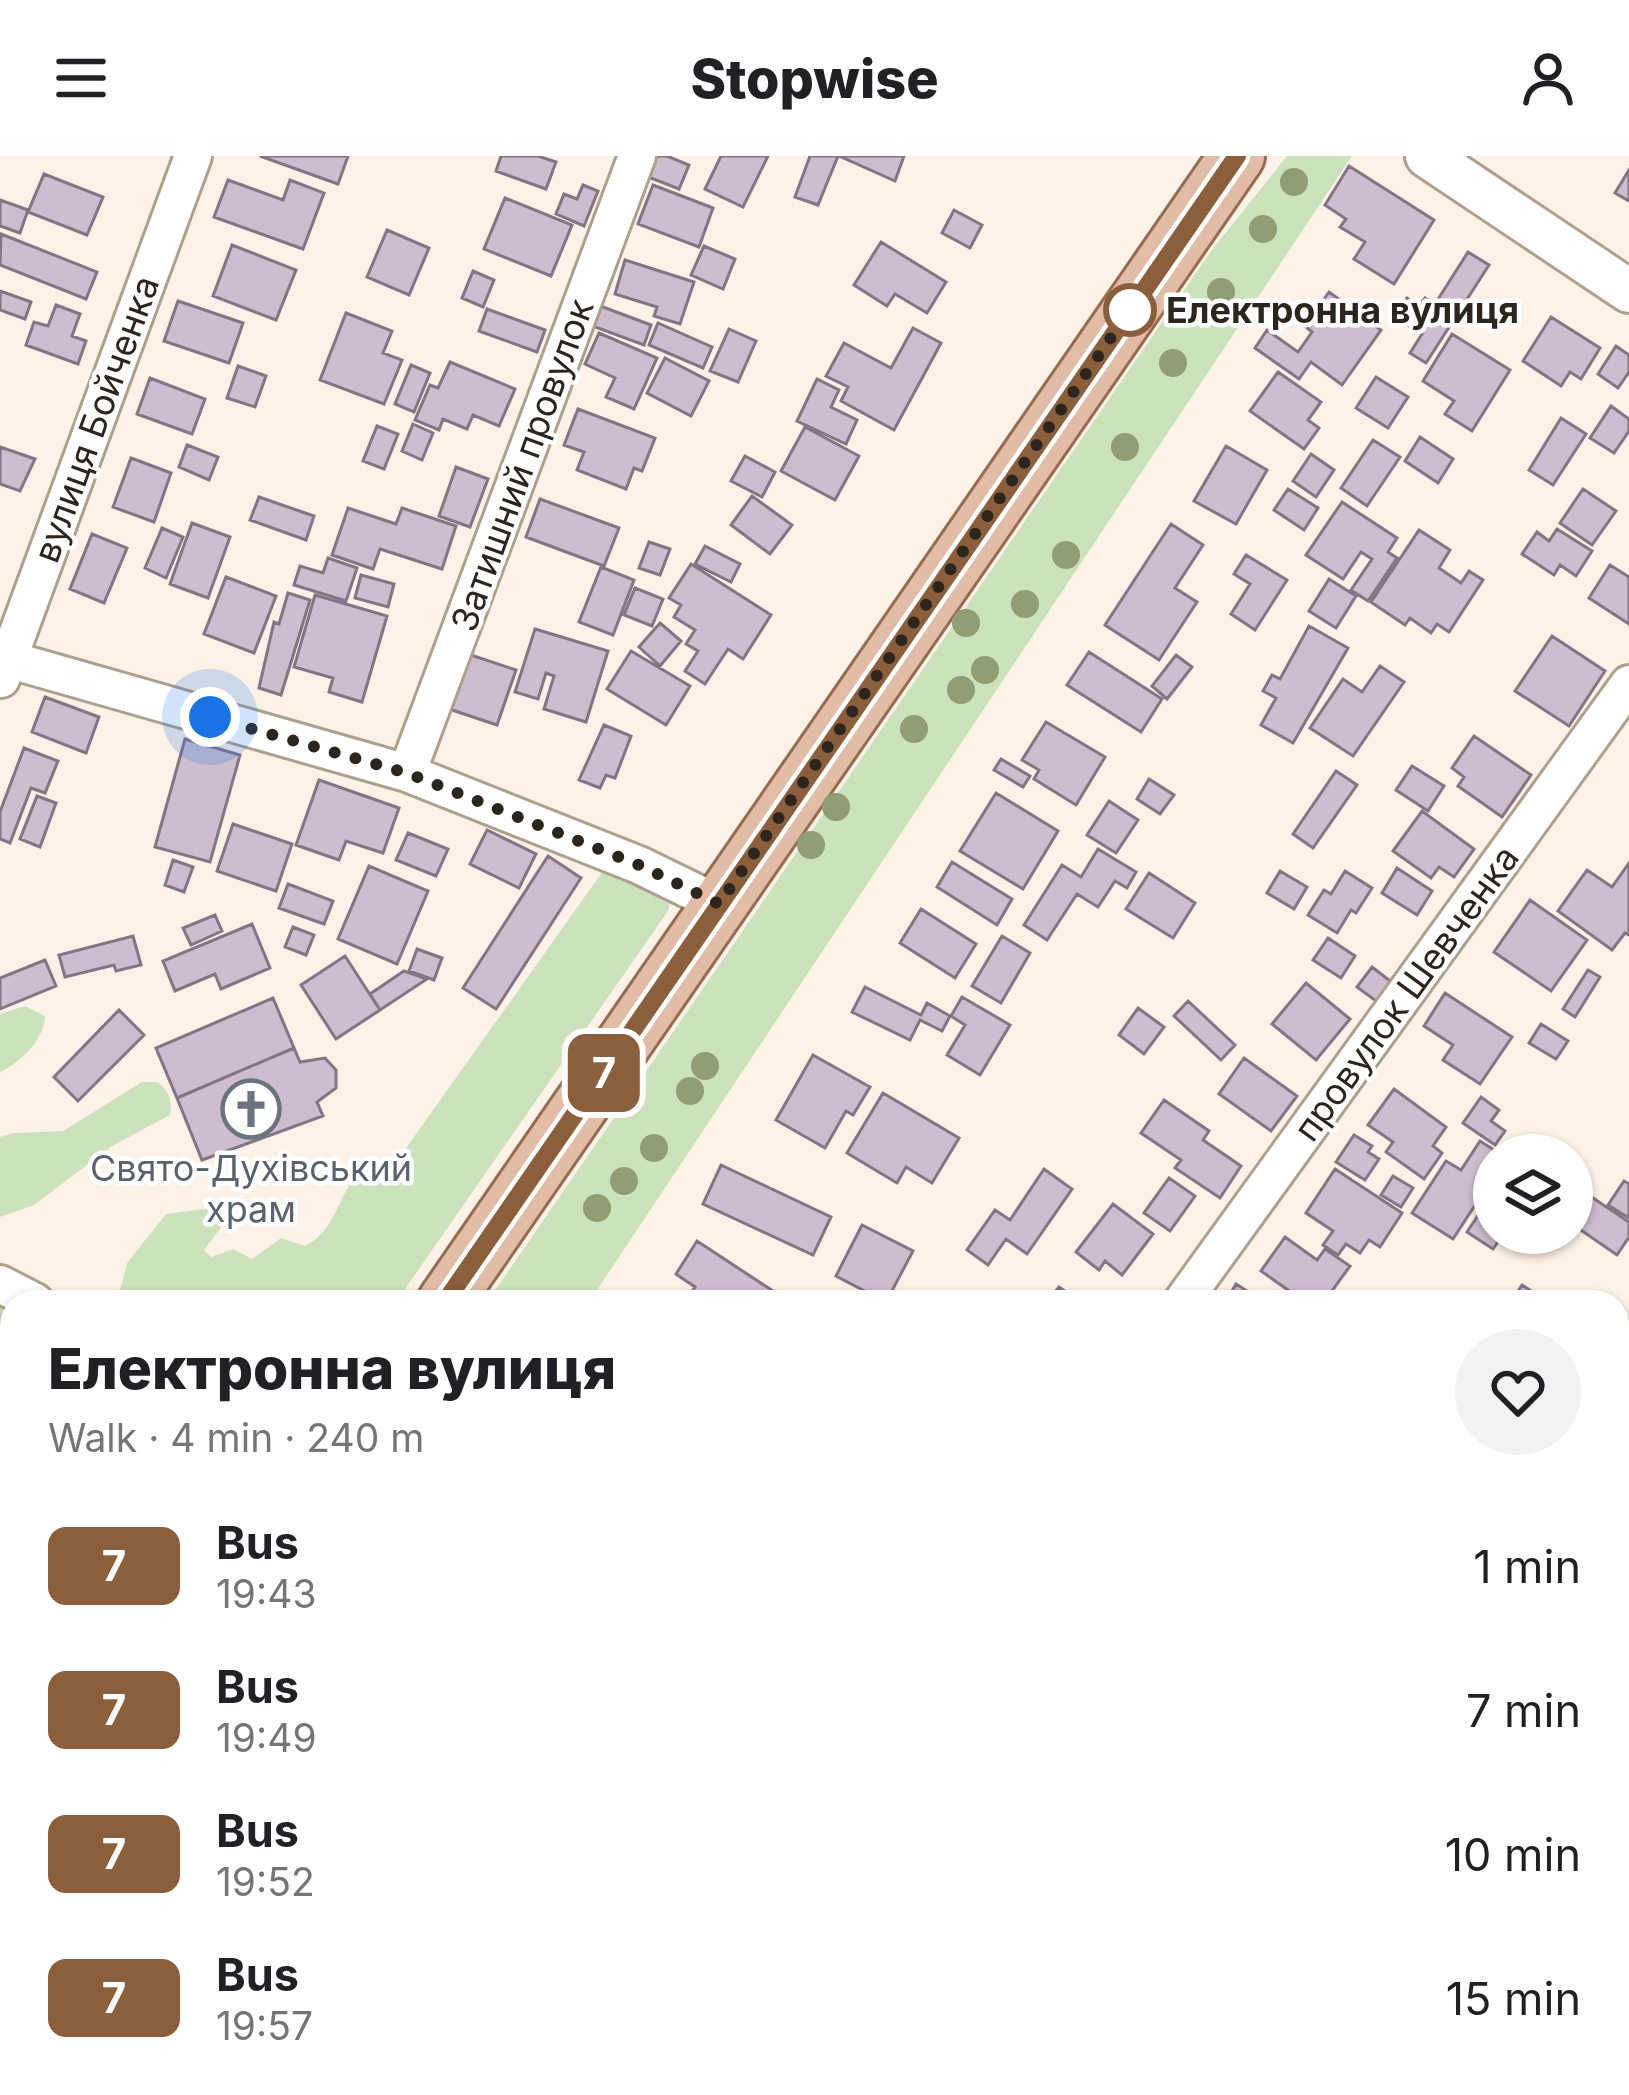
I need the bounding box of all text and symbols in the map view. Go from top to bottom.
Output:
icon: menu [48,45,114,111]
icon: person [1515,45,1581,111]
text: Stopwise [690,46,939,111]
street label: вулиця Бойченка [24,270,168,568]
marker: Електронна вулиця [1105,285,1155,335]
place label: Електронна вулиця [1166,288,1519,332]
street label: Затишний провулок [441,292,603,637]
your location [180,687,240,747]
street label: провулок Шевченка [1284,837,1528,1149]
line badge: 7 [565,1034,643,1112]
text: 7 [592,1047,616,1098]
church icon: Свято-Духівський храм [220,1078,282,1140]
map controls [1473,1134,1593,1254]
button: layers [1473,1134,1593,1254]
place label: Свято-Духівський храм [90,1146,412,1231]
button: heart [1455,1329,1581,1455]
text: Електронна вулиця [48,1334,616,1403]
text: Walk · 4 min · 240 m [48,1414,424,1461]
text: Bus [216,1515,299,1570]
text: 1 min [1473,1539,1581,1594]
text: 7 [102,1540,126,1591]
text: 19:43 [216,1570,317,1617]
text: Bus [216,1659,299,1714]
text: 7 min [1466,1683,1581,1738]
text: 7 [102,1684,126,1735]
text: 19:49 [216,1714,317,1761]
text: Bus [216,1803,299,1858]
text: 10 min [1445,1827,1581,1882]
text: 7 [102,1828,126,1879]
text: 19:52 [216,1858,315,1905]
text: Bus [216,1947,299,2002]
text: 15 min [1446,1971,1581,2026]
text: 7 [102,1972,126,2023]
text: 19:57 [216,2002,313,2049]

